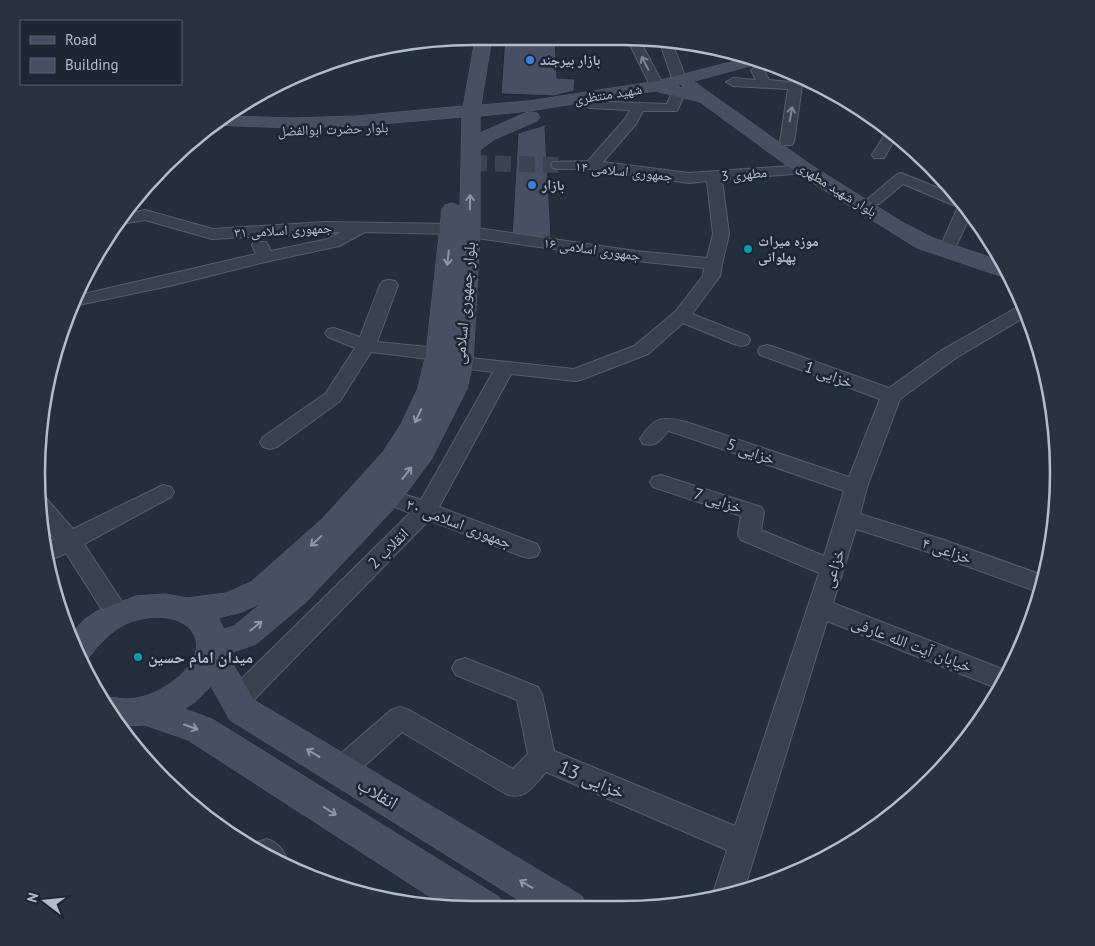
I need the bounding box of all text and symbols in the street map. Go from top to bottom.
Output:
legend [20,20,182,85]
text: Road [65,30,97,49]
place label: بازار بیرجند [540,51,600,69]
marker: بازار بیرجند [524,54,536,66]
text: Building [65,55,119,74]
one-way arrow [640,55,650,70]
street label: شهید منتظری [573,80,643,108]
one-way arrow [787,107,797,123]
street label: بلوار حضرت ابوالفضل [277,118,389,140]
street label: جمهوری اسلامی ۱۴ [574,157,674,185]
street label: بلوار شهید مطهری [794,157,881,221]
street label: مطهری 3 [720,163,768,185]
place label: بازار [541,176,565,194]
marker: بازار [526,179,538,191]
one-way arrow [465,194,475,210]
street label: جمهوری اسلامی ۳۱ [234,218,332,242]
place label: موزه میراث پهلوانی [758,232,819,266]
street label: جمهوری اسلامی ۱۶ [542,233,642,265]
street label: بلوار جمهوری اسلامی [449,241,480,365]
marker: موزه میراث پهلوانی [742,243,754,255]
one-way arrow [443,249,453,265]
street label: خزایی 1 [802,356,856,393]
one-way arrow [413,408,422,423]
street label: خزایی 5 [724,433,778,470]
one-way arrow [402,466,412,480]
street label: خزایی 7 [691,483,745,518]
street label: جمهوری اسلامی ۲۰ [403,494,515,553]
street label: انقلاب 2 [363,523,413,573]
street label: خزاعی ۴ [919,532,974,569]
one-way arrow [310,535,322,547]
street label: خزاعی [817,546,850,590]
street label: خیابان آیت الله عارفی [849,612,975,677]
one-way arrow [250,620,263,631]
place label: میدان امام حسین [148,647,253,669]
marker: میدان امام حسین [132,651,144,663]
one-way arrow [183,722,199,732]
one-way arrow [306,748,320,758]
street label: خزایی 13 [555,754,629,804]
street label: انقلاب [353,772,403,814]
one-way arrow [322,806,336,816]
north arrow [20,876,70,926]
one-way arrow [520,878,534,888]
text: N [23,891,42,904]

